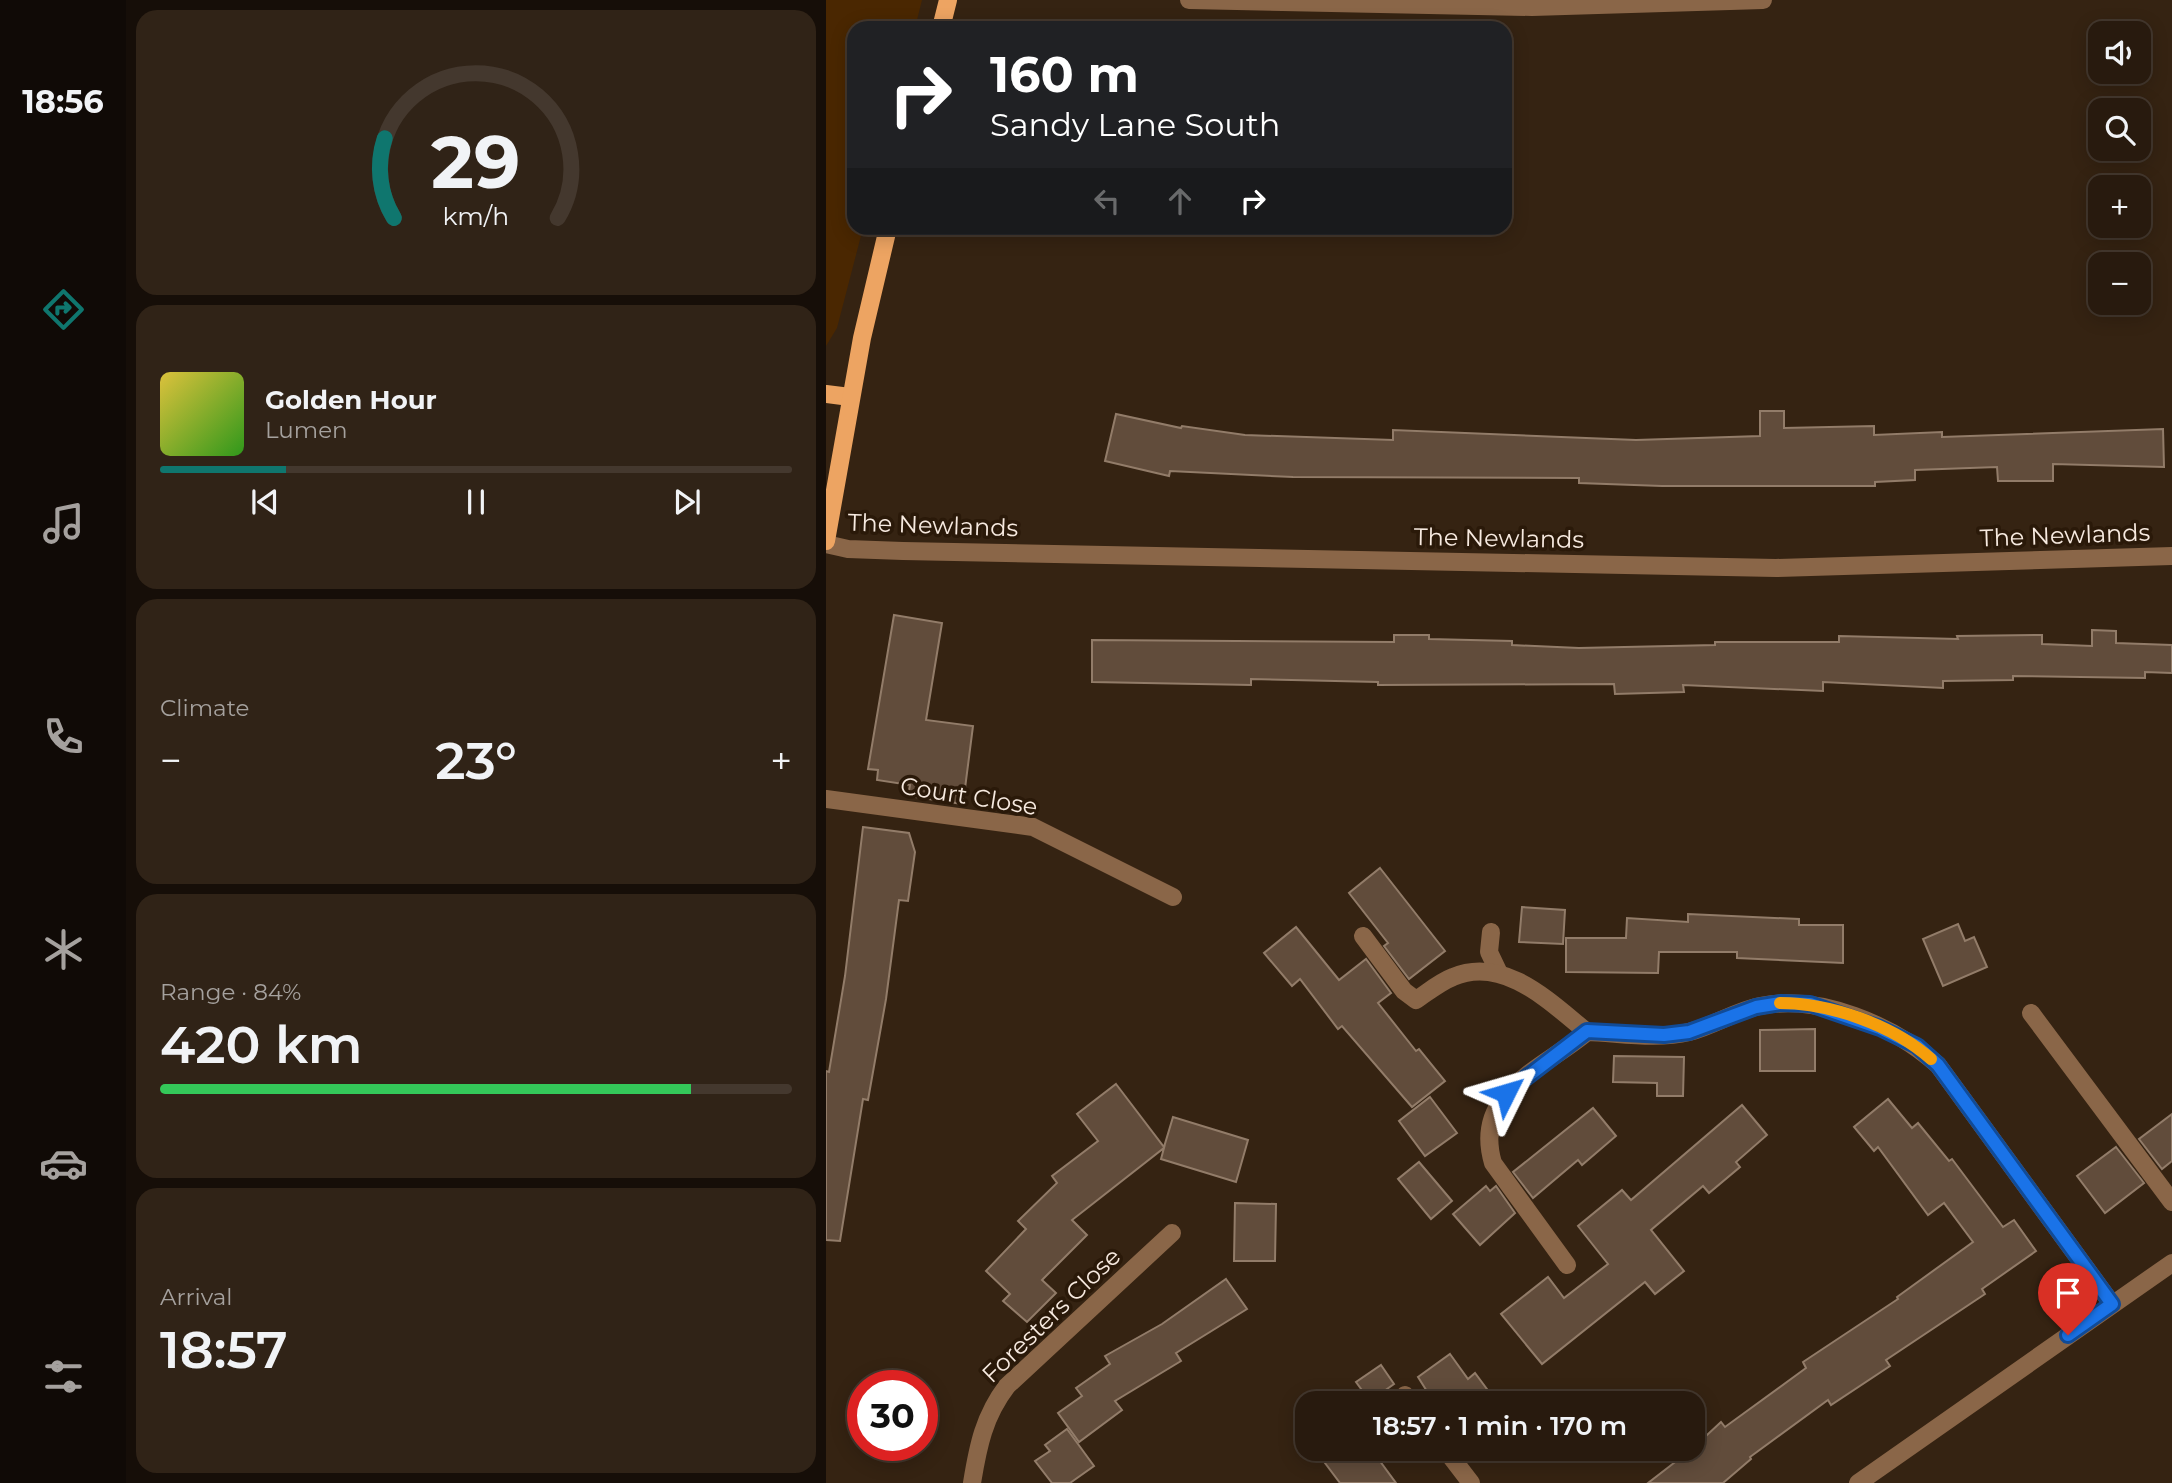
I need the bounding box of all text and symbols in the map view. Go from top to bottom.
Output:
map controls [2088,21,2151,315]
button: sound [2088,21,2151,84]
text: 160 m [990,45,1139,104]
icon: right [875,49,966,140]
text: 18:56 [22,82,104,121]
button: search [2088,98,2151,161]
text: Sandy Lane South [990,105,1280,144]
text: 29 [431,119,521,207]
button: + [2088,175,2151,238]
icon: left [1088,182,1126,220]
icon: ahead [1161,182,1199,220]
icon: right [1234,182,1272,220]
text: km/h [443,201,509,231]
button: − [2088,252,2151,315]
icon: directions [39,285,88,334]
text: Golden Hour [265,384,437,416]
text: Lumen [265,416,348,444]
icon: previous [246,483,284,521]
icon: pause [457,483,495,521]
icon: next [668,483,706,521]
icon: music [39,499,88,548]
street label: The Newlands [847,508,1019,542]
street label: The Newlands [1979,518,2151,552]
street label: The Newlands [1414,522,1584,554]
text: Climate [160,694,249,722]
icon: phone [39,712,88,761]
text: 23° [435,729,517,792]
text: − [160,737,182,784]
text: + [770,737,792,784]
street label: Court Close [898,771,1040,821]
icon: climate [39,925,88,974]
text: Range · 84% [160,978,301,1006]
text: 420 km [160,1013,362,1076]
position arrow [1469,1056,1543,1130]
icon: car [39,1139,88,1188]
street label: Foresters Close [976,1242,1126,1388]
pin [2038,1263,2098,1335]
icon: arrive [2049,1274,2087,1312]
text: Arrival [160,1283,233,1311]
text: 18:57 [160,1318,288,1381]
icon: filters [39,1352,88,1401]
speed limit sign: 30 [847,1370,938,1461]
text: 18:57 · 1 min · 170 m [1373,1410,1627,1442]

